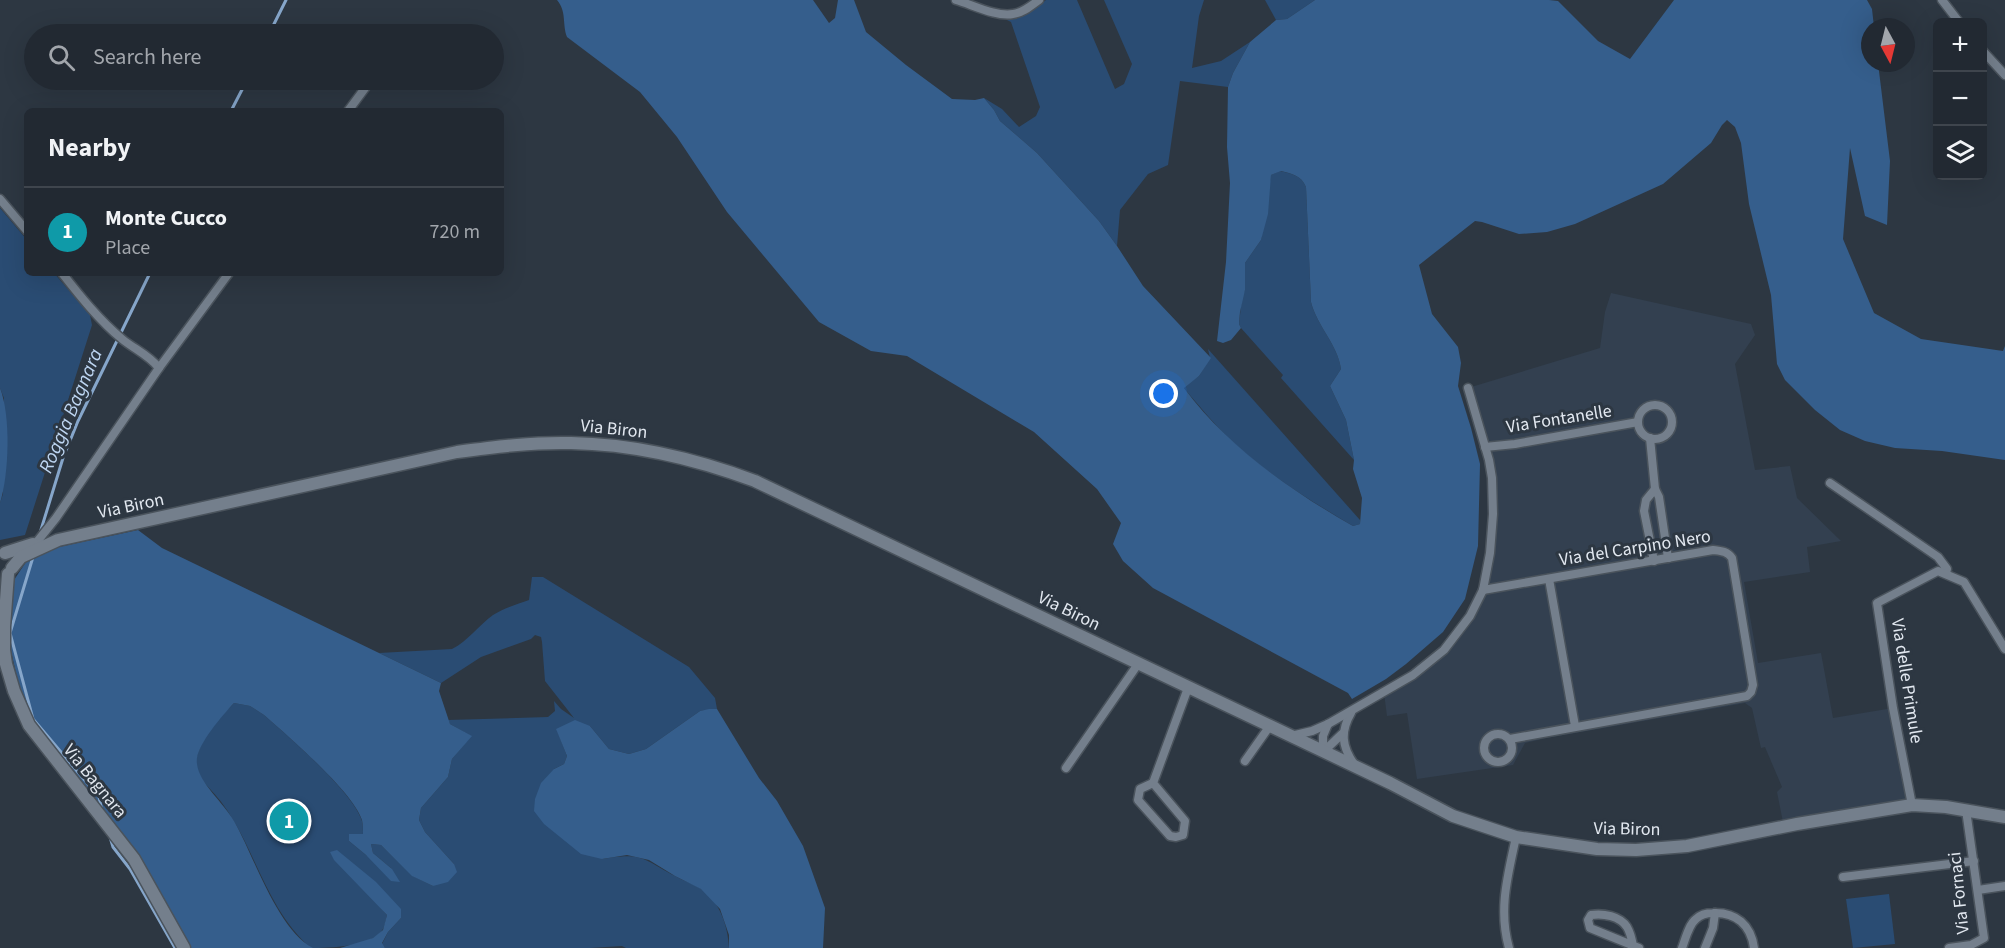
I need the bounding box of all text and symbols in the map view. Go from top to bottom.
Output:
north arrow [1861,18,1915,72]
map controls [1933,18,1987,180]
button: + [1933,18,1987,72]
search box [24,24,504,90]
icon: search [45,41,78,74]
text: Search here [93,41,201,73]
button: − [1933,72,1987,126]
button: layers [1933,126,1987,180]
text: Nearby [48,129,131,166]
text: Monte Cucco [105,202,227,234]
text: 1 [62,218,73,246]
text: 720 m [430,218,480,246]
text: Place [105,234,150,262]
water label: Roggia Bagnara [32,344,110,478]
your location [1149,379,1178,408]
street label: Via Fontanelle [1505,398,1614,440]
street label: Via Biron [579,413,649,445]
street label: Via Biron [96,487,166,525]
street label: Via del Carpino Nero [1557,524,1713,572]
street label: Via Biron [1033,585,1105,637]
street label: Via delle Primule [1885,617,1929,745]
street label: Via Bagnara [57,739,133,823]
pin: 1 [270,798,308,844]
street label: Via Biron [1593,816,1661,842]
street label: Via Fornaci [1942,851,1976,935]

